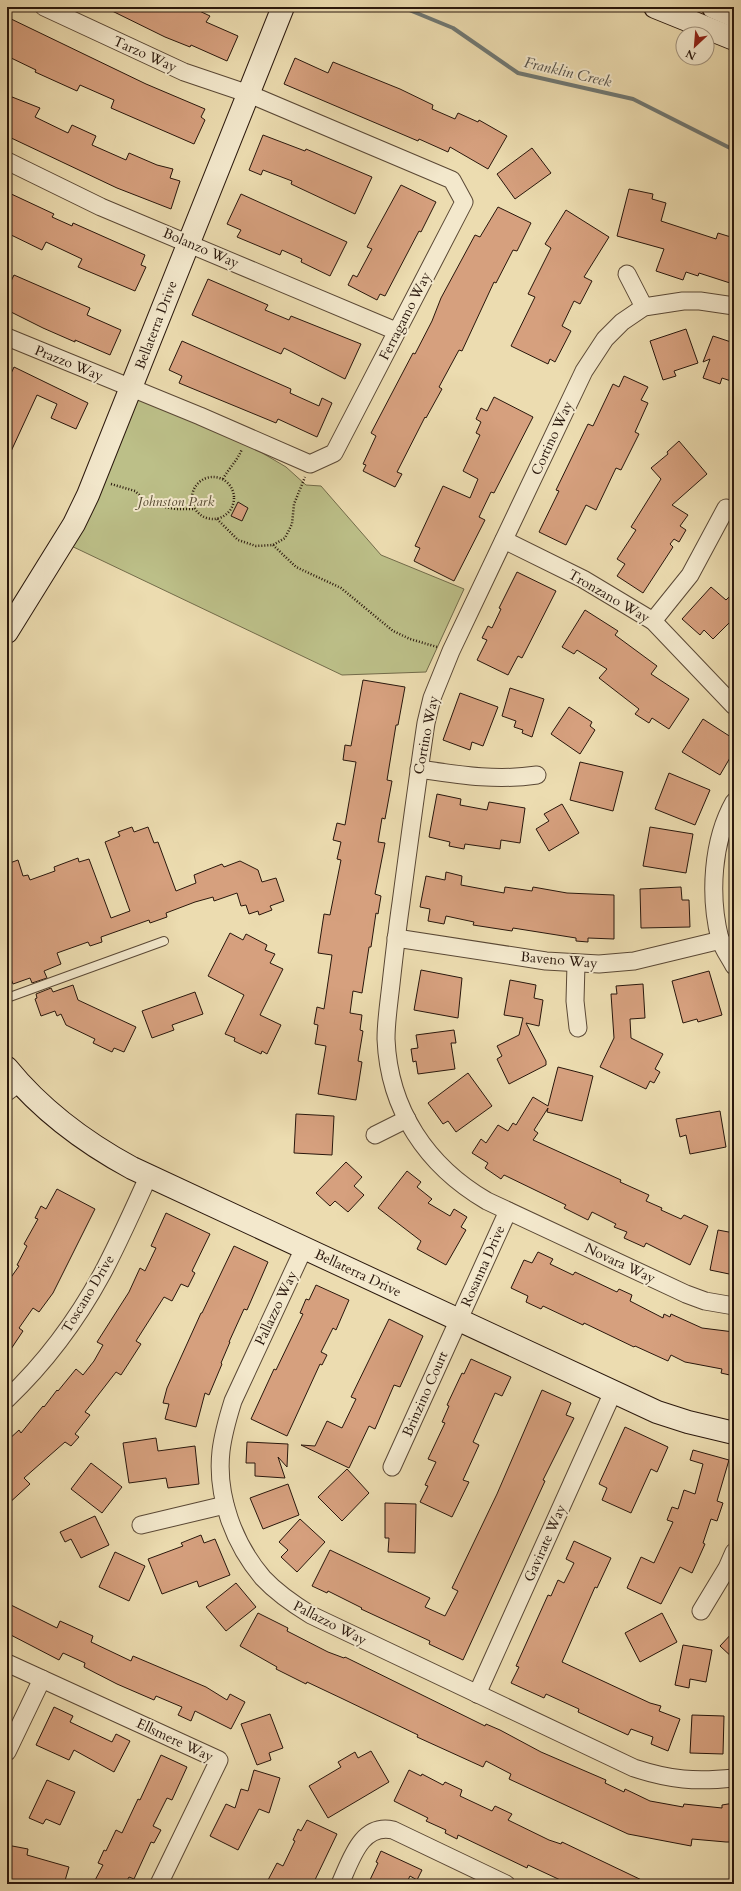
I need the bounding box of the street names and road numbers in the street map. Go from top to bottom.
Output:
street label: Tarzo Way [110,32,180,77]
street label: Bolanzo Way [160,223,243,273]
street label: Ferragamo Way [375,268,436,363]
street label: Bellaterra Drive [130,278,182,372]
street label: Prazzo Way [32,341,107,386]
street label: Cortino Way [526,397,578,478]
street label: Tronzano Way [565,565,654,627]
street label: Cortino Way [409,693,443,776]
street label: Baveno Way [520,947,599,973]
street label: Rosanna Drive [457,1222,509,1310]
street label: Novara Way [581,1238,659,1288]
street label: Bellaterra Drive [312,1245,404,1301]
street label: Toscano Drive [57,1251,119,1337]
street label: Pallazzo Way [250,1267,302,1348]
street label: Brinzino Court [398,1348,453,1440]
street label: Gavirate Way [519,1501,571,1585]
street label: Pallazzo Way [290,1596,371,1650]
street label: Ellsmere Way [133,1714,217,1766]

